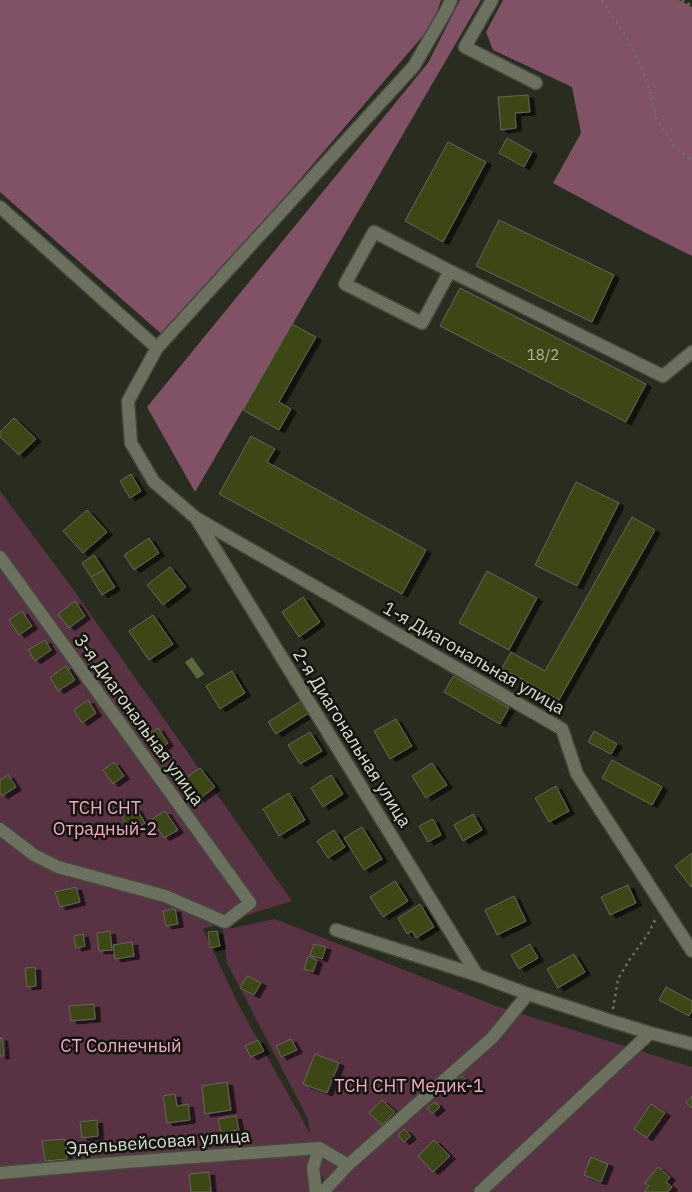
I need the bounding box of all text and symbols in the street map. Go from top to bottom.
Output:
house number: 18/2 [527,345,559,364]
street label: 1-я Диагональная улица [379,596,570,719]
street label: 3-я Диагональная улица [69,629,210,810]
street label: 2-я Диагональная улица [288,644,417,832]
park label: ТСН СНТ Отрадный-2 [53,796,157,840]
park label: СТ Солнечный [60,1034,182,1057]
park label: ТСН СНТ Медик-1 [334,1074,484,1097]
street label: Эдельвейсовая улица [65,1124,251,1159]

